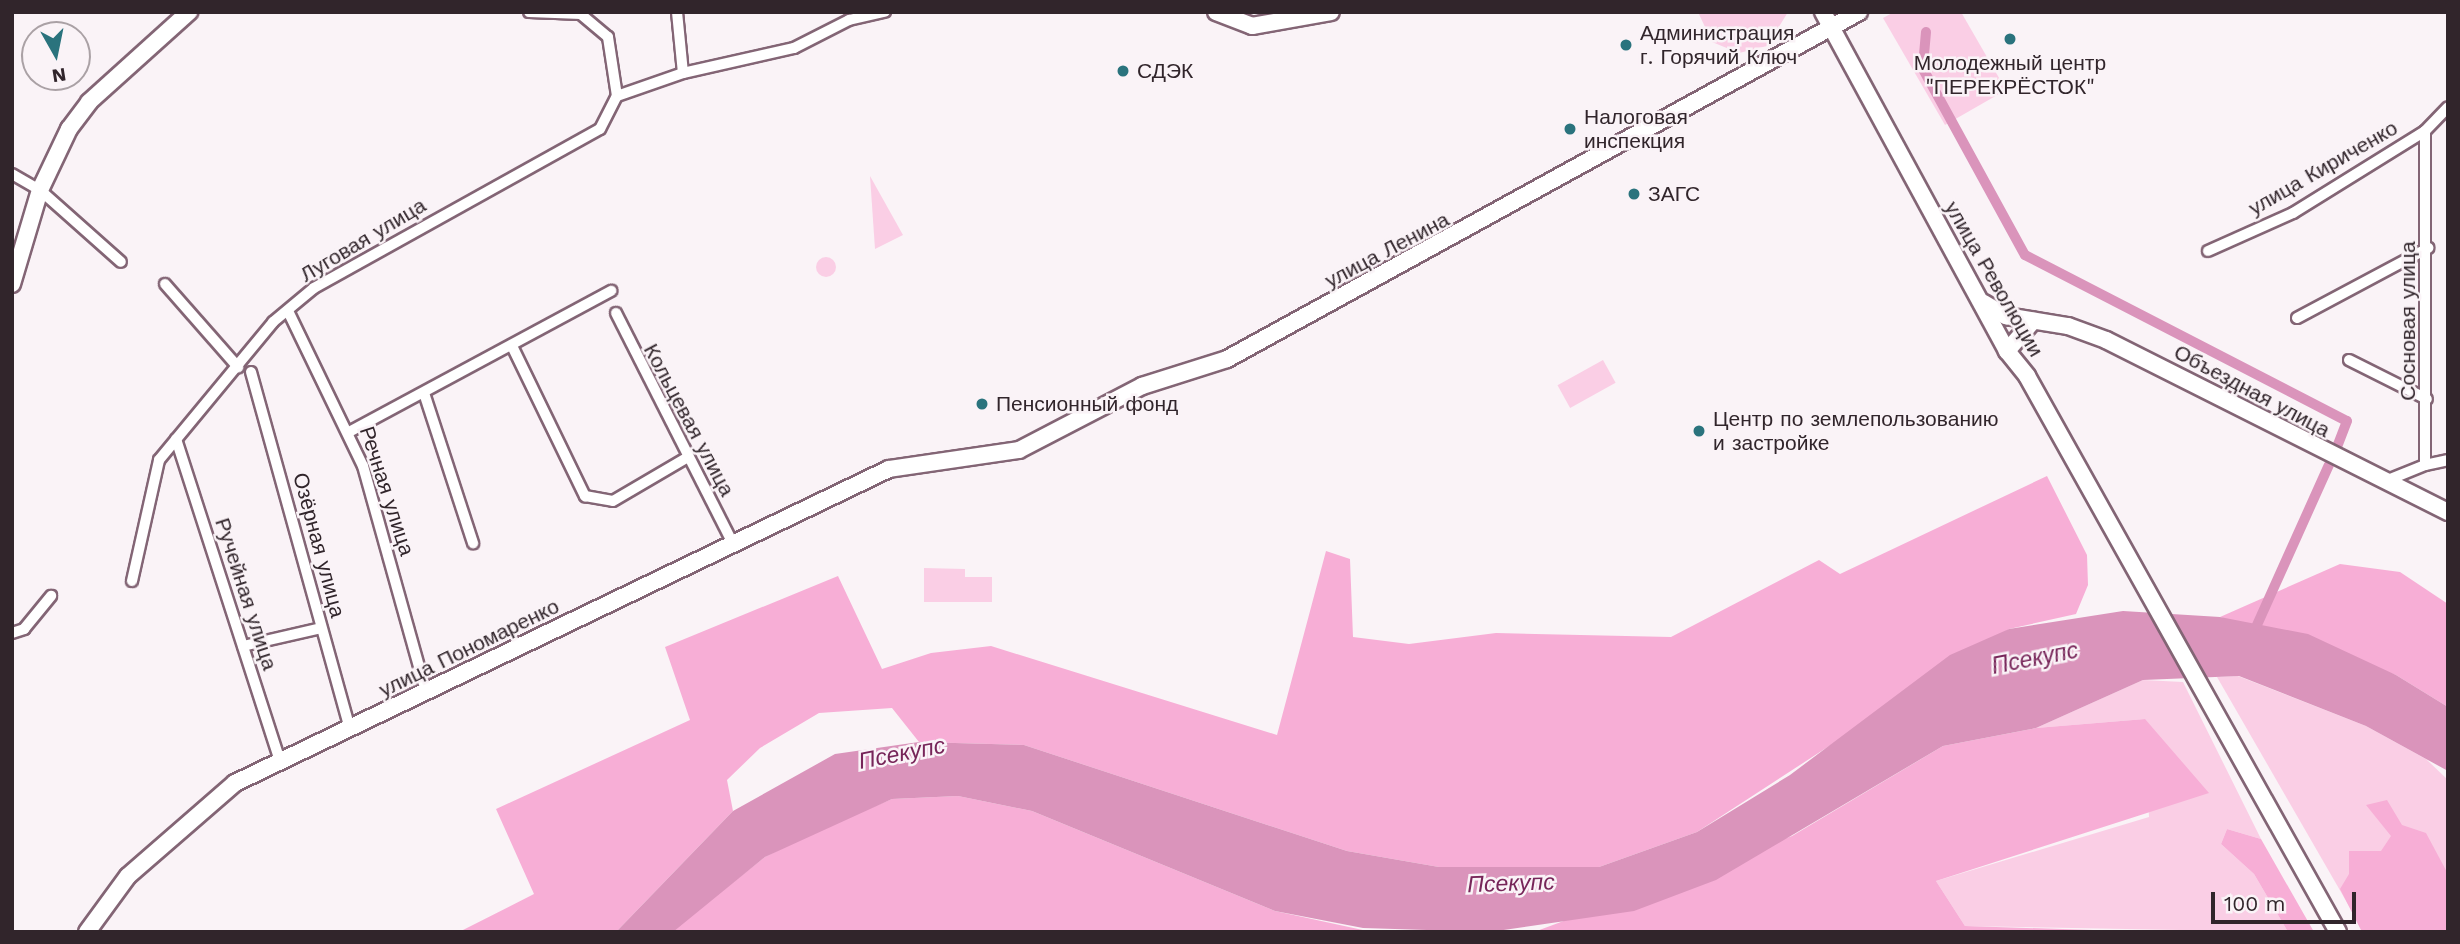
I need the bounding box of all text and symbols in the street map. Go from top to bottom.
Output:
place label: Администрация г. Горячий Ключ [1640,20,1797,70]
north arrow [21,21,91,91]
marker: Молодежный центр "ПЕРЕКРЁСТОК" [2002,31,2018,47]
marker: Администрация г. Горячий Ключ [1618,37,1634,53]
place label: Молодежный центр "ПЕРЕКРЁСТОК" [1914,50,2106,100]
place label: СДЭК [1137,58,1193,84]
text: N [50,63,68,88]
marker: СДЭК [1115,63,1131,79]
place label: Налоговая инспекция [1584,104,1688,154]
street label: улица Кириченко [2244,115,2402,221]
marker: Налоговая инспекция [1562,121,1578,137]
place label: ЗАГС [1648,181,1700,207]
marker: ЗАГС [1626,186,1642,202]
street label: Луговая улица [296,193,430,287]
street label: улица Революции [1939,197,2049,361]
street label: улица Ленина [1321,207,1453,293]
street label: Сосновая улица [2395,241,2421,401]
street label: Кольцевая улица [638,339,740,501]
street label: Объездная улица [2170,339,2334,443]
place label: Пенсионный фонд [996,391,1178,417]
marker: Пенсионный фонд [974,396,990,412]
place label: Центр по землепользованию и застройке [1713,406,1998,456]
street label: Речная улица [354,423,420,559]
marker: Центр по землепользованию и застройке [1691,423,1707,439]
street label: Озёрная улица [288,470,350,620]
street label: Ручейная улица [210,515,282,673]
street label: улица Пономаренко [375,593,563,703]
water label: Псекупс [1989,637,2081,681]
water label: Псекупс [856,732,948,776]
water label: Псекупс [1467,869,1555,899]
scale bar [2215,878,2360,922]
text: 100 m [2224,891,2286,916]

